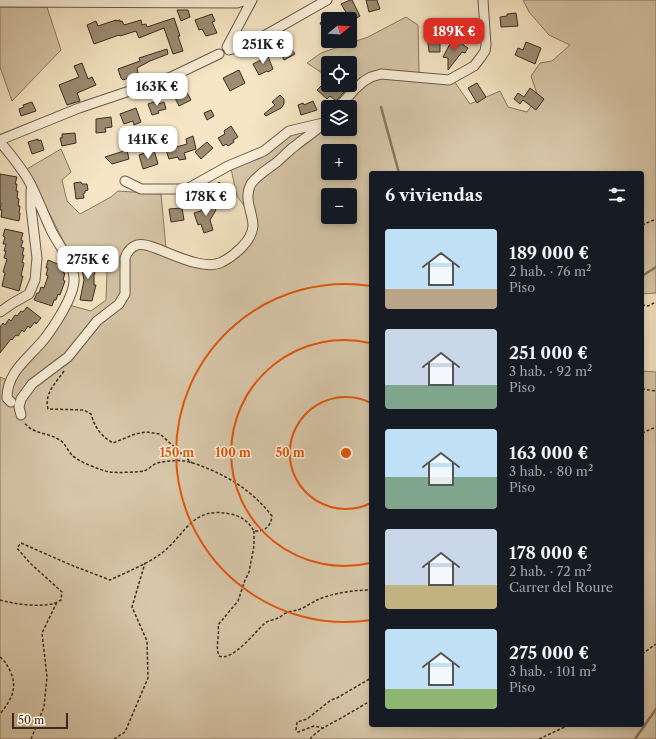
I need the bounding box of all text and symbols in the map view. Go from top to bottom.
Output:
north arrow [321,12,357,48]
map controls [321,12,357,224]
pin: 189K € [421,18,487,52]
text: 189K € [432,23,476,39]
pin: 251K € [230,31,296,65]
text: 251K € [242,36,284,52]
button: locate [321,56,357,92]
pin: 163K € [124,73,190,107]
text: 163K € [136,78,178,94]
button: layers [321,100,357,136]
pin: 141K € [115,126,181,160]
text: 141K € [127,131,169,147]
button: + [321,144,357,180]
pin: 178K € [173,183,239,217]
icon: filters [606,184,628,206]
text: 6 viviendas [385,185,483,205]
text: 178K € [185,188,227,204]
button: − [321,188,357,224]
text: 189 000 € [509,243,589,263]
icon: home [417,245,465,293]
pin: 275K € [55,246,121,280]
text: 275K € [66,251,110,267]
text: 2 hab. · 76 m² [509,263,591,279]
text: Piso [509,279,535,295]
text: 251 000 € [509,343,588,363]
icon: home [417,345,465,393]
text: 3 hab. · 92 m² [509,363,592,379]
text: Piso [509,379,535,395]
text: 163 000 € [509,443,588,463]
text: 150 m [160,445,194,460]
text: 100 m [215,445,251,460]
text: 50 m [275,445,305,460]
icon: home [417,445,465,493]
centre of rings [339,446,353,460]
text: 3 hab. · 80 m² [509,463,593,479]
text: Piso [509,479,535,495]
text: 178 000 € [509,543,588,563]
icon: home [417,545,465,593]
text: 2 hab. · 72 m² [509,563,592,579]
text: Carrer del Roure [509,579,613,595]
text: 275 000 € [509,643,589,663]
icon: home [417,645,465,693]
text: 3 hab. · 101 m² [509,663,597,679]
text: Piso [509,679,535,695]
scale bar [12,711,68,730]
text: 50 m [18,713,44,727]

